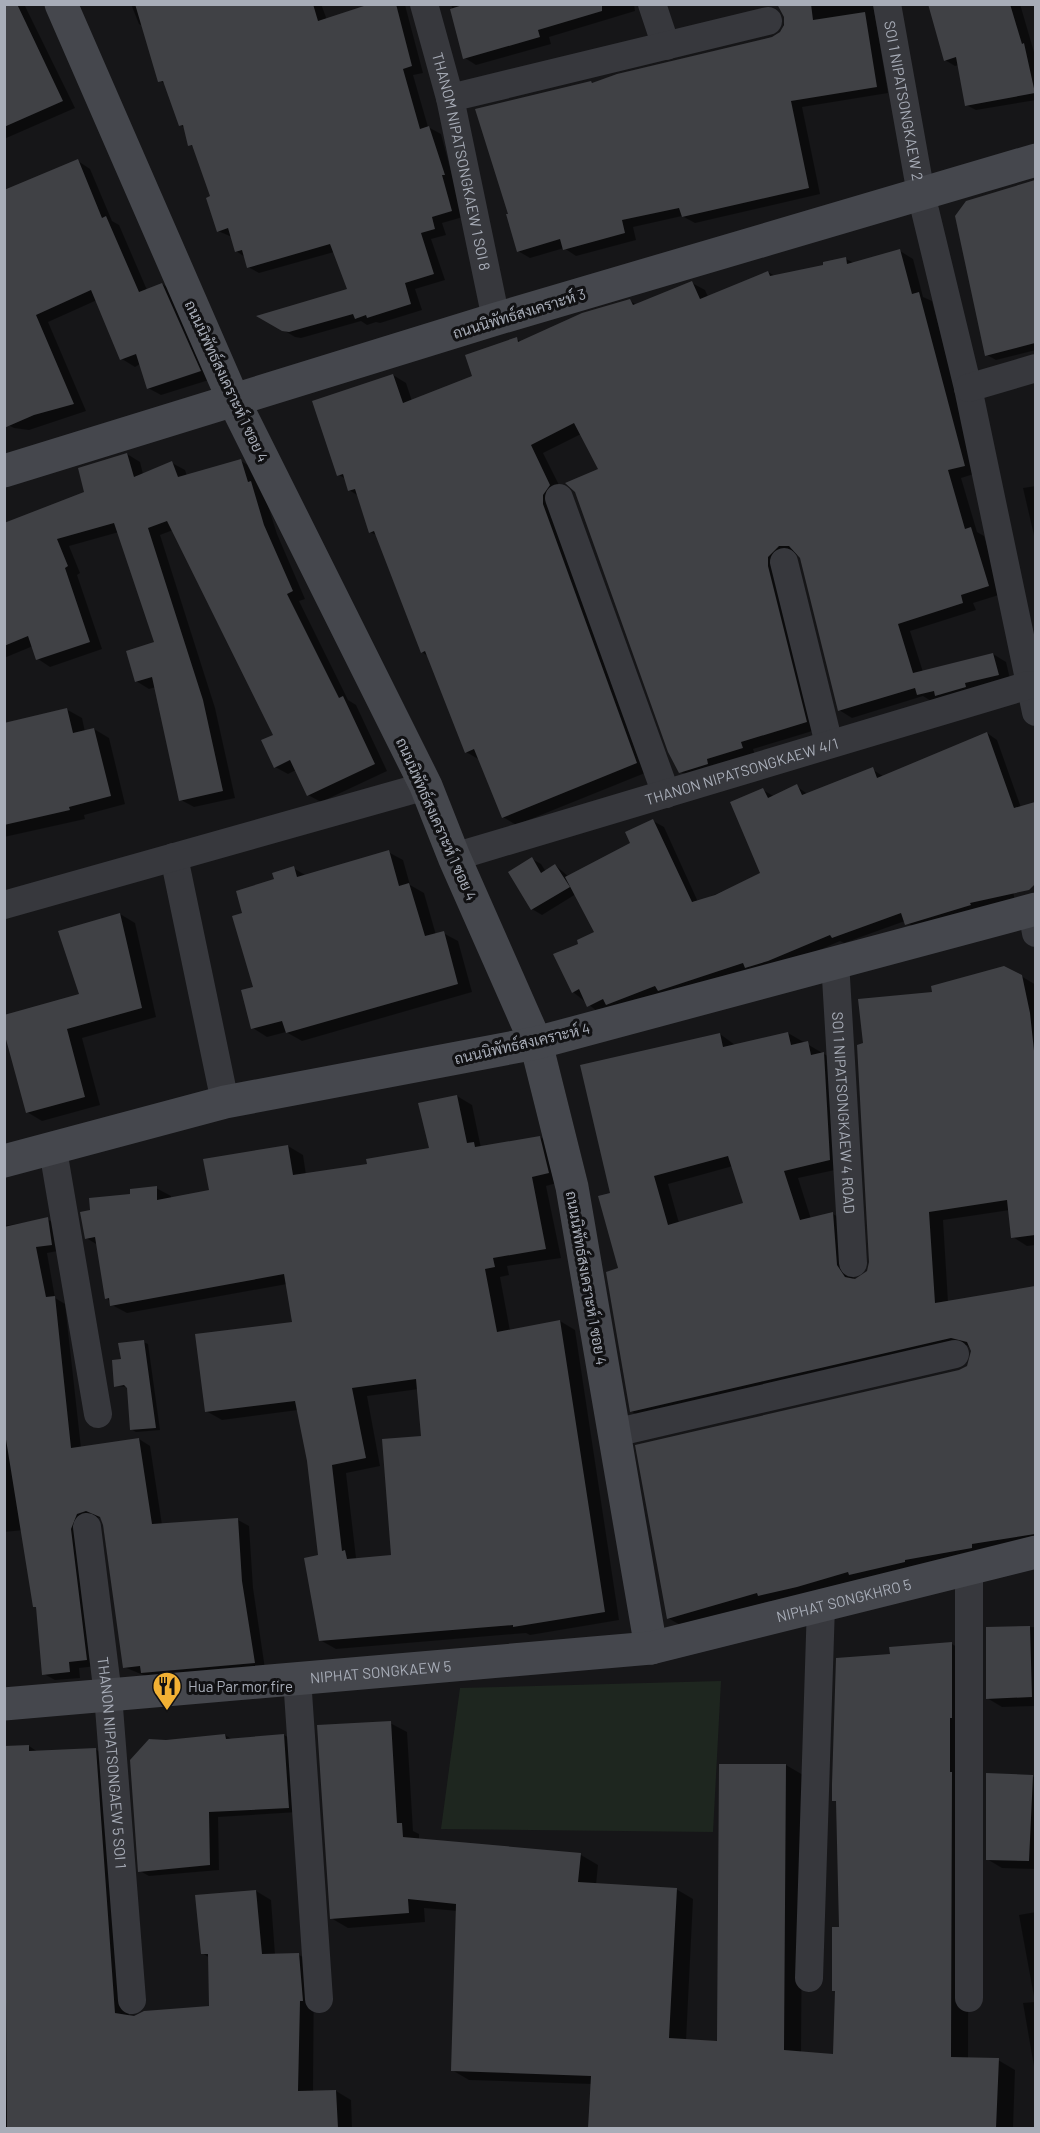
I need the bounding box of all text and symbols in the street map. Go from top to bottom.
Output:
street label: SOI 1 NIPATSONGKAEW 2 [881,19,927,182]
street label: THANOM NIPATSONGKAEW 1 SOI 8 [429,50,495,272]
street label: ถนนนิพัทธ์สงเคราะห์ 3 [450,284,588,342]
street label: ถนนนิพัทธ์สงเคราะห์ 1 ซอย 4 [182,297,272,465]
street label: THANON NIPATSONGKAEW 4/1 [643,734,840,808]
street label: ถนนนิพัทธ์สงเคราะห์ 1 ซอย 4 [393,735,481,903]
street label: SOI 1 NIPATSONGKAEW 4 ROAD [829,1011,859,1214]
street label: ถนนนิพัทธ์สงเคราะห์ 4 [452,1019,592,1067]
street label: ถนนนิพัทธ์สงเคราะห์ 1 ซอย 4 [563,1189,611,1367]
street label: NIPHAT SONGKHRO 5 [774,1574,913,1625]
street label: THANON NIPATSONGAEW 5 SOI 1 [94,1656,131,1869]
street label: NIPHAT SONGKAEW 5 [309,1656,452,1686]
restaurant icon: Hua Par mor fire [151,1670,183,1712]
place label: Hua Par mor fire [188,1677,293,1695]

